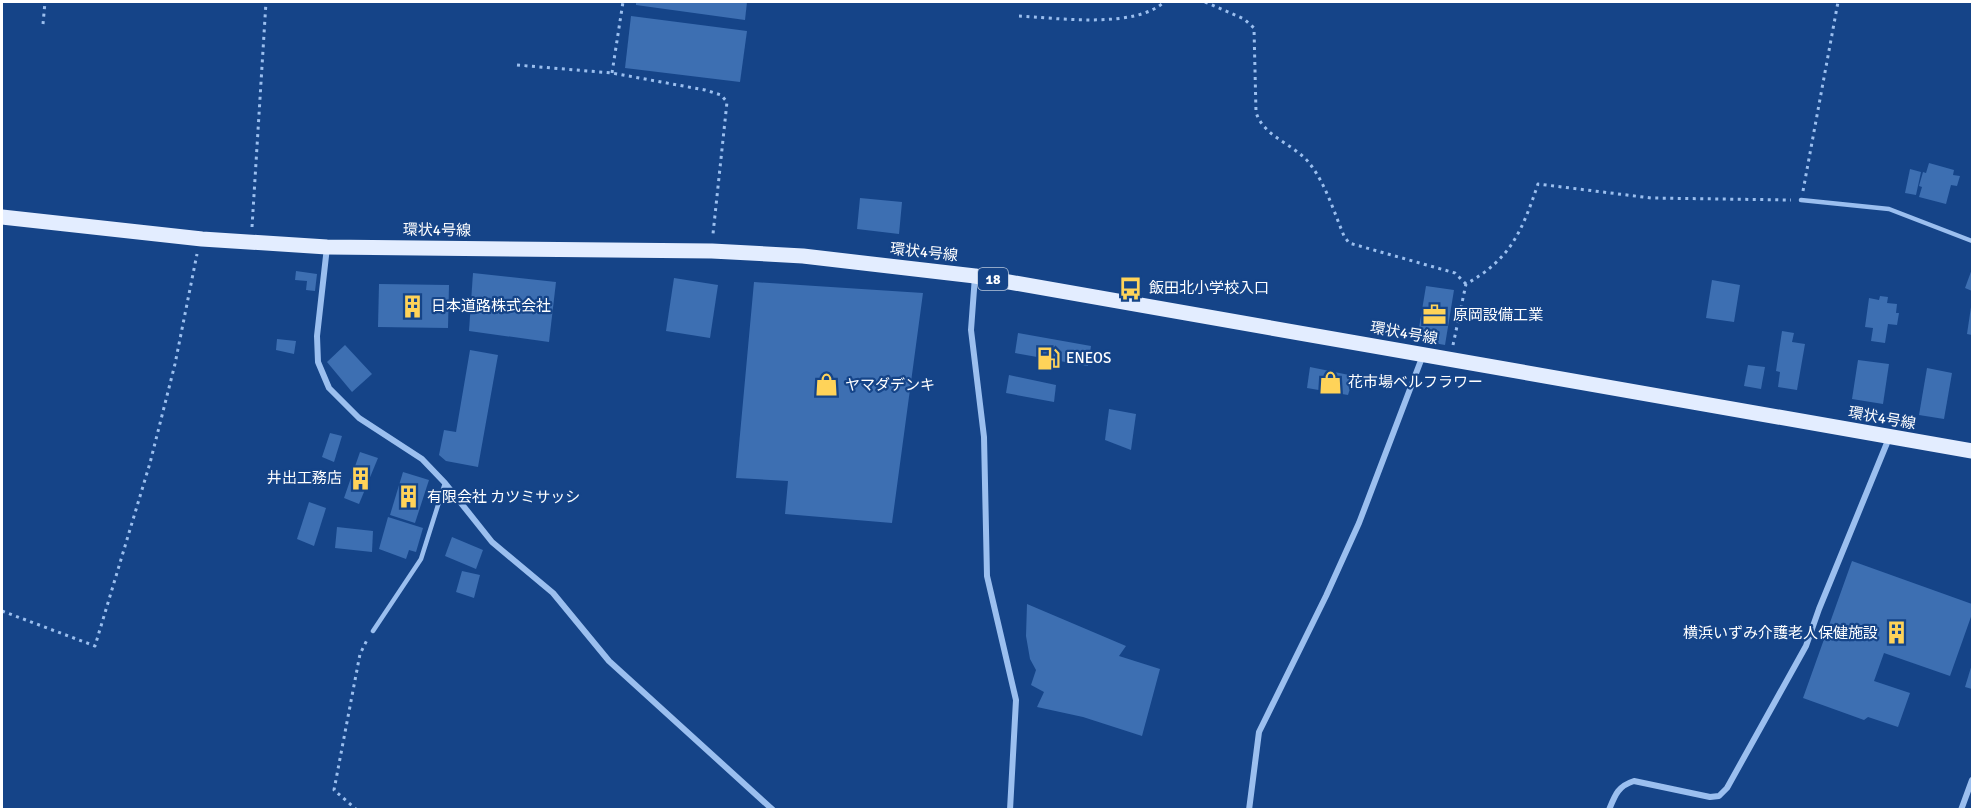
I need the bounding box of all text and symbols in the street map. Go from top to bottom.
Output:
street label: 環状4号線 [403,220,471,240]
street label: 環状4号線 [889,239,959,265]
road number: 18 [978,268,1008,290]
bus stop icon: 飯田北小学校入口 [1118,275,1144,301]
place label: 飯田北小学校入口 [1149,279,1269,297]
building icon: 日本道路株式会社 [400,293,426,319]
place label: 日本道路株式会社 [431,297,551,315]
office icon: 原岡設備工業 [1422,302,1448,328]
place label: 原岡設備工業 [1453,306,1543,324]
street label: 環状4号線 [1369,318,1439,348]
fuel station icon: ENEOS [1035,345,1061,371]
place label: ENEOS [1066,349,1111,367]
shop icon: 花市場ベルフラワー [1317,369,1343,395]
shop icon: ヤマダデンキ [814,372,840,398]
place label: 花市場ベルフラワー [1348,373,1483,391]
place label: ヤマダデンキ [845,376,935,394]
street label: 環状4号線 [1847,403,1917,433]
building icon: 井出工務店 [347,465,373,491]
place label: 井出工務店 [267,469,342,487]
building icon: 有限会社 カツミサッシ [396,484,422,510]
place label: 有限会社 カツミサッシ [427,488,580,506]
building icon: 横浜いずみ介護老人保健施設 [1883,620,1909,646]
place label: 横浜いずみ介護老人保健施設 [1683,624,1878,642]

